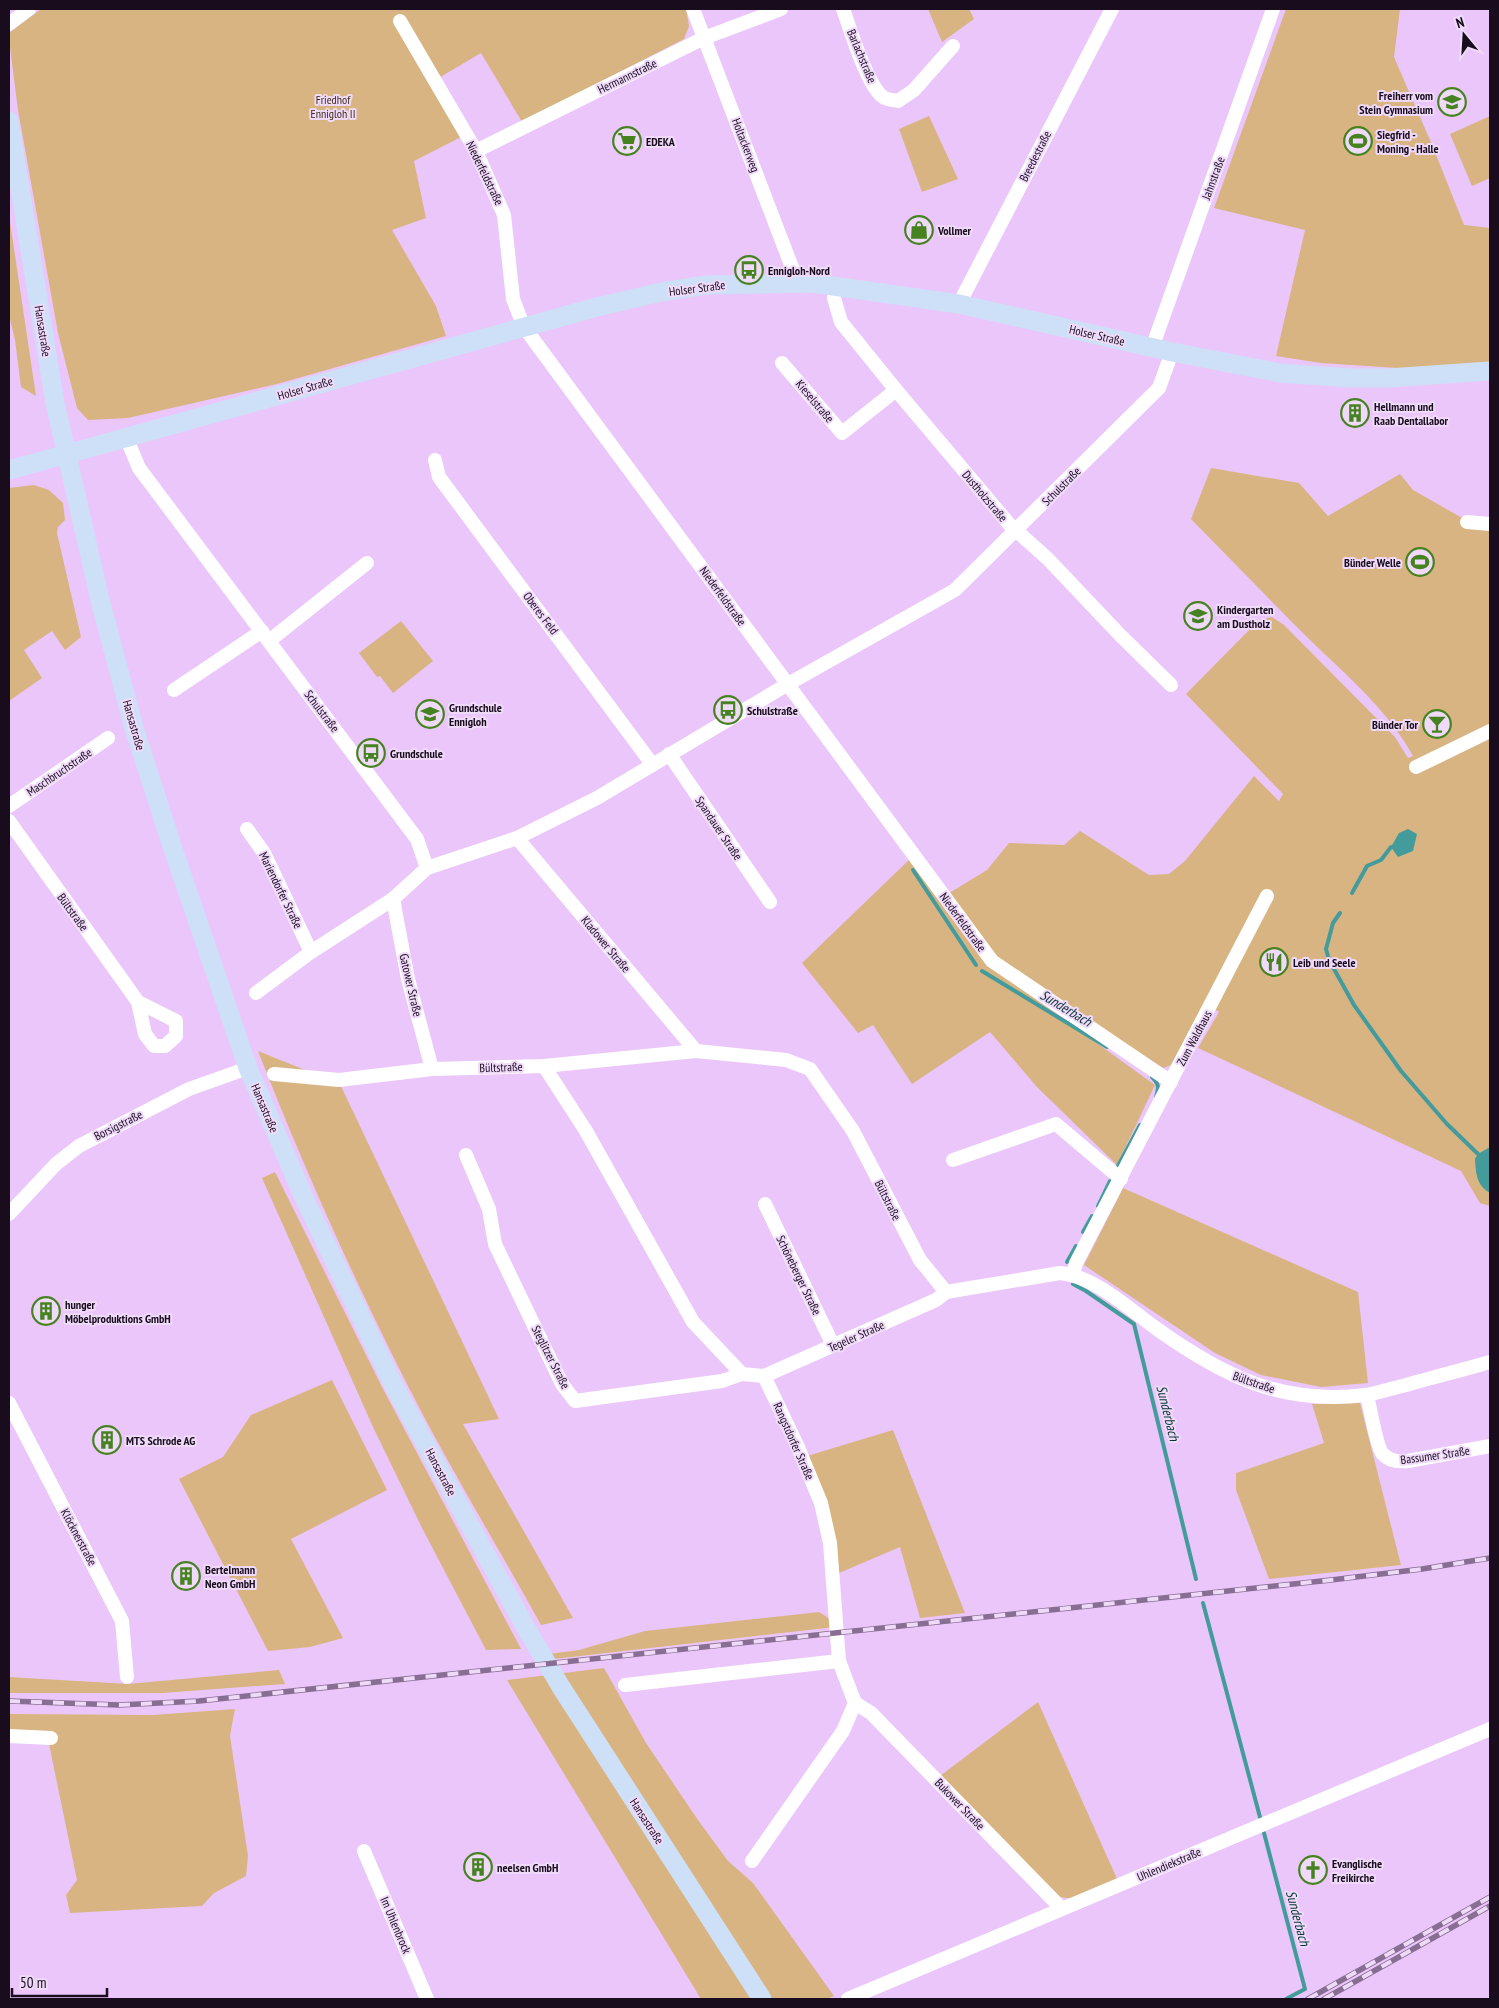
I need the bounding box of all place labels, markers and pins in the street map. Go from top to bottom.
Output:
school or university icon: Freiherr vom Stein Gymnasium [1437,87,1467,117]
place label: Freiherr vom Stein Gymnasium [1359,88,1433,117]
supermarket icon: EDEKA [612,126,642,156]
sports icon: Siegfrid - Moning - Halle [1343,126,1373,156]
place label: Siegfrid - Moning - Halle [1377,127,1439,156]
place label: EDEKA [646,134,676,149]
shop icon: Vollmer [904,215,934,245]
place label: Vollmer [937,223,972,238]
bus stop icon: Ennigloh-Nord [734,255,764,285]
place label: Ennigloh-Nord [768,263,830,278]
building icon: Hellmann und Raab Dentallabor [1340,398,1370,428]
place label: Hellmann und Raab Dentallabor [1374,399,1449,428]
sports icon: Bünder Welle [1405,547,1435,577]
place label: Bünder Welle [1344,555,1401,570]
school or university icon: Kindergarten am Dustholz [1183,601,1213,631]
place label: Kindergarten am Dustholz [1217,602,1273,631]
bus stop icon: Schulstraße [713,695,743,725]
school or university icon: Grundschule Ennigloh [415,699,445,729]
place label: Grundschule Ennigloh [449,700,502,729]
place label: Schulstraße [747,703,798,718]
bar icon: Bünder Tor [1422,709,1452,739]
place label: Bünder Tor [1372,717,1418,732]
bus stop icon: Grundschule [356,738,386,768]
place label: Grundschule [390,746,443,761]
restaurant icon: Leib und Seele [1259,947,1289,977]
place label: Leib und Seele [1293,955,1356,970]
building icon: hunger Möbelproduktions GmbH [31,1296,61,1326]
place label: hunger Möbelproduktions GmbH [65,1297,171,1326]
building icon: MTS Schrode AG [92,1425,122,1455]
place label: MTS Schrode AG [126,1433,195,1448]
building icon: Bertelmann Neon GmbH [171,1561,201,1591]
place label: Bertelmann Neon GmbH [205,1562,255,1591]
building icon: neelsen GmbH [463,1852,493,1882]
church icon: Evanglische Freikirche [1298,1855,1328,1885]
place label: Evanglische Freikirche [1332,1856,1382,1885]
place label: neelsen GmbH [497,1860,558,1875]

